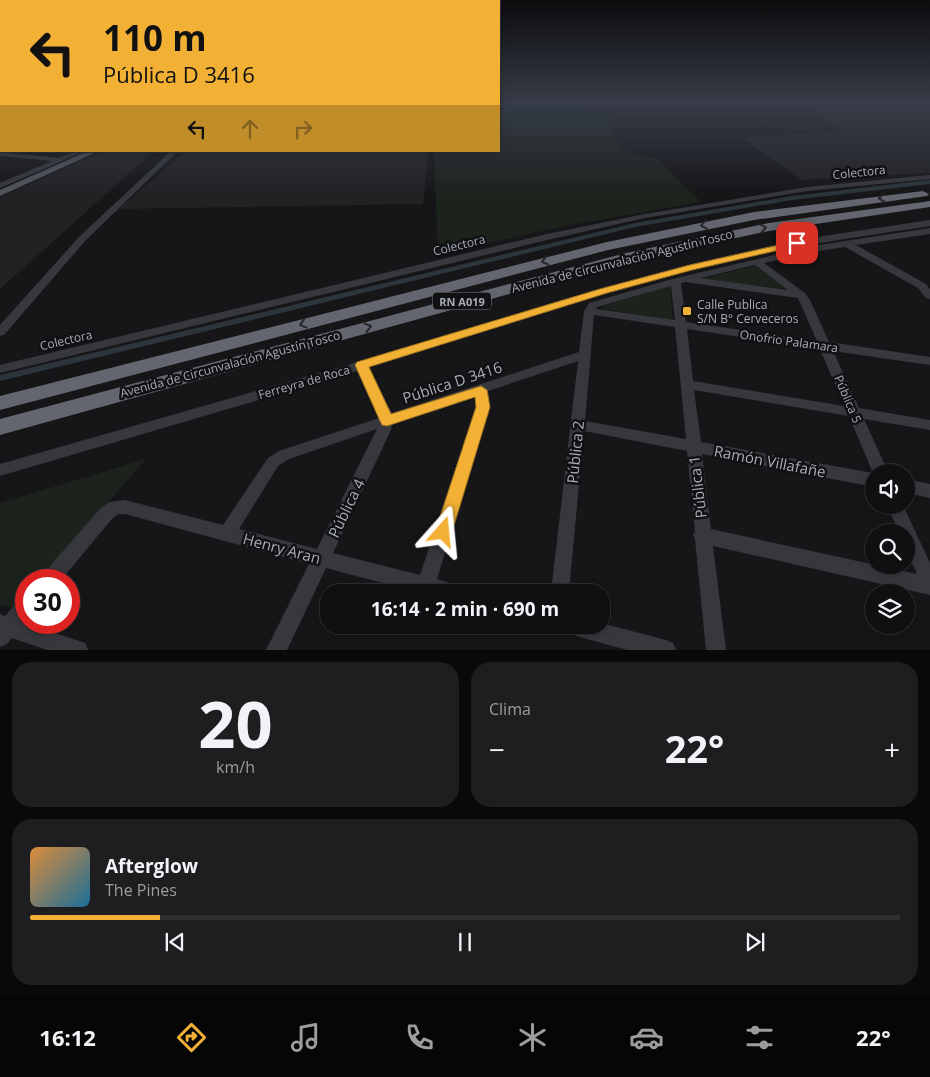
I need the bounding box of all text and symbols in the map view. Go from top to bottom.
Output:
text: 110 m [103,14,207,61]
icon: left [20,20,85,85]
text: Pública D 3416 [103,59,255,89]
icon: left [183,115,211,143]
icon: ahead [236,115,264,143]
icon: right [289,115,317,143]
street label: Colectora [832,161,886,183]
one-way arrow [877,192,885,203]
one-way arrow [699,220,708,230]
pin [776,222,818,264]
one-way arrow [759,223,767,234]
street label: Avenida de Circunvalación Agustín Tosco [510,225,734,297]
icon: arrive [783,229,811,257]
street label: Colectora [431,230,487,260]
one-way arrow [541,255,550,266]
road number: RN A019 [433,292,491,310]
place label: Calle Publica S/N B° Cerveceros [697,296,799,327]
marker: Calle Publica S/N B° Cerveceros [681,305,693,317]
one-way arrow [299,318,308,329]
one-way arrow [363,322,371,332]
street label: Colectora [38,326,94,354]
street label: Avenida de Circunvalación Agustín Tosco [118,326,342,402]
street label: Onofrio Palamara [739,326,839,356]
street label: Pública D 3416 [400,357,504,407]
street label: Ferreyra de Roca [256,361,352,403]
street label: Pública 5 [830,372,866,426]
street label: Pública 2 [562,420,588,484]
street label: Ramón Villafañe [713,440,827,482]
street label: Pública 1 [683,455,711,519]
map controls [865,464,915,634]
button: sound [865,464,915,514]
street label: Pública 4 [323,475,369,541]
position arrow [416,505,468,557]
button: search [865,524,915,574]
street label: Henry Aran [241,528,323,568]
speed limit sign: 30 [15,569,80,634]
button: layers [865,584,915,634]
text: 16:14 · 2 min · 690 m [371,596,559,622]
text: 20 [198,679,273,767]
text: Clima [489,698,531,720]
text: 22° [665,722,724,774]
text: − [489,730,505,768]
text: + [884,730,900,768]
text: km/h [216,756,255,778]
text: Afterglow [105,853,198,879]
text: The Pines [105,879,177,901]
icon: previous [161,928,189,956]
icon: pause [451,928,479,956]
icon: next [741,928,769,956]
icon: directions [174,1020,209,1055]
icon: music [288,1020,323,1055]
icon: phone [402,1020,437,1055]
icon: climate [515,1020,550,1055]
icon: car [629,1020,664,1055]
icon: filters [742,1020,777,1055]
text: 16:12 [39,1022,96,1052]
text: 22° [856,1022,891,1052]

